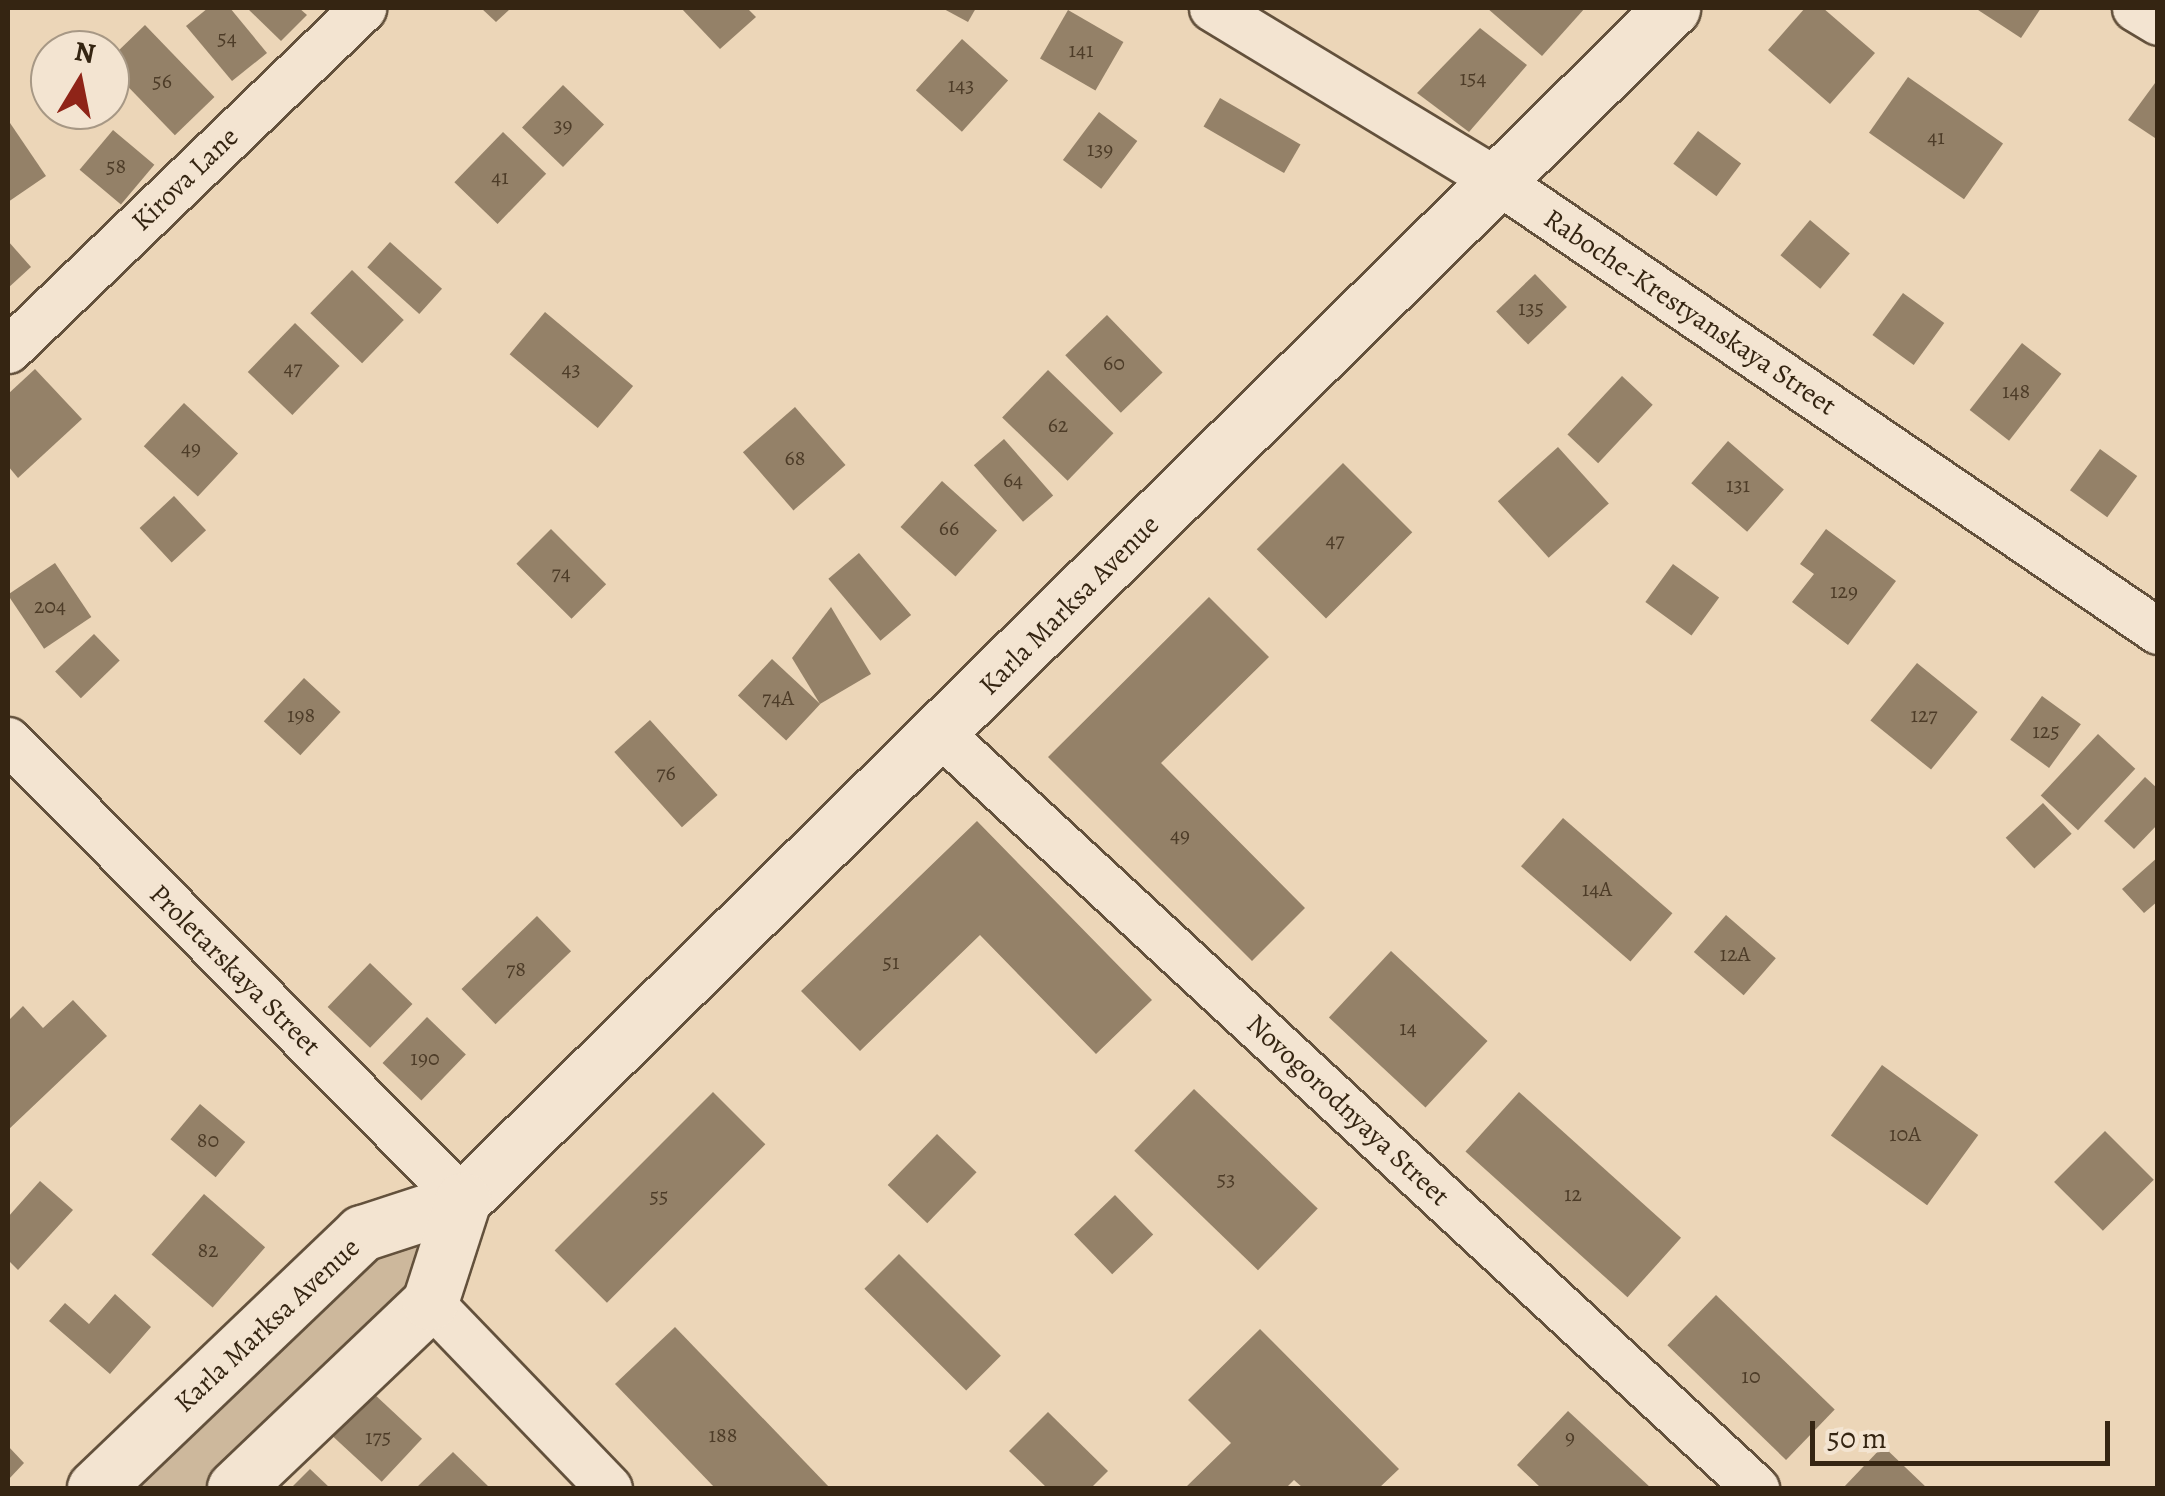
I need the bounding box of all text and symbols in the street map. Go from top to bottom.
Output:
house number: 54 [217,26,237,52]
north arrow [30,30,130,130]
text: N [72,32,98,73]
house number: 141 [1068,38,1094,64]
house number: 154 [1460,66,1486,92]
house number: 56 [152,69,172,95]
house number: 143 [948,73,974,99]
house number: 39 [553,113,573,139]
street label: Kirova Lane [125,120,245,238]
house number: 41 [1927,125,1945,151]
house number: 139 [1087,137,1113,163]
house number: 58 [106,154,126,180]
house number: 41 [491,165,509,191]
street label: Raboche-Krestyanskaya Street [1538,202,1842,422]
house number: 135 [1518,296,1544,322]
house number: 60 [1103,351,1125,377]
house number: 47 [283,356,303,382]
house number: 43 [561,357,581,383]
house number: 148 [2002,379,2030,405]
house number: 62 [1048,413,1068,439]
house number: 49 [181,436,201,462]
house number: 68 [785,446,805,472]
house number: 64 [1003,468,1023,494]
house number: 131 [1726,473,1750,499]
street label: Karla Marksa Avenue [972,508,1166,702]
house number: 66 [939,516,959,542]
house number: 47 [1325,528,1345,554]
house number: 74 [551,561,571,587]
house number: 129 [1830,579,1858,605]
house number: 204 [34,594,66,620]
house number: 74А [762,686,794,712]
house number: 198 [287,703,315,729]
house number: 127 [1910,703,1938,729]
house number: 125 [2032,719,2060,745]
house number: 76 [656,761,676,787]
house number: 49 [1170,823,1190,849]
street label: Proletarskaya Street [142,877,328,1063]
house number: 14А [1582,877,1612,903]
house number: 12А [1720,942,1750,968]
house number: 51 [883,950,899,976]
house number: 78 [506,957,526,983]
street label: Novogorodnyaya Street [1240,1007,1456,1213]
house number: 14 [1399,1016,1417,1042]
house number: 190 [410,1046,440,1072]
house number: 10А [1889,1122,1921,1148]
house number: 80 [197,1128,219,1154]
house number: 53 [1217,1167,1235,1193]
house number: 12 [1564,1182,1582,1208]
house number: 55 [650,1184,668,1210]
street label: Karla Marksa Avenue [167,1231,367,1419]
house number: 82 [197,1238,219,1264]
house number: 10 [1741,1364,1761,1390]
scale bar [1815,1401,2115,1463]
text: 50 m [1827,1418,1887,1458]
house number: 188 [709,1423,737,1449]
house number: 175 [365,1425,391,1451]
house number: 9 [1565,1425,1575,1451]

